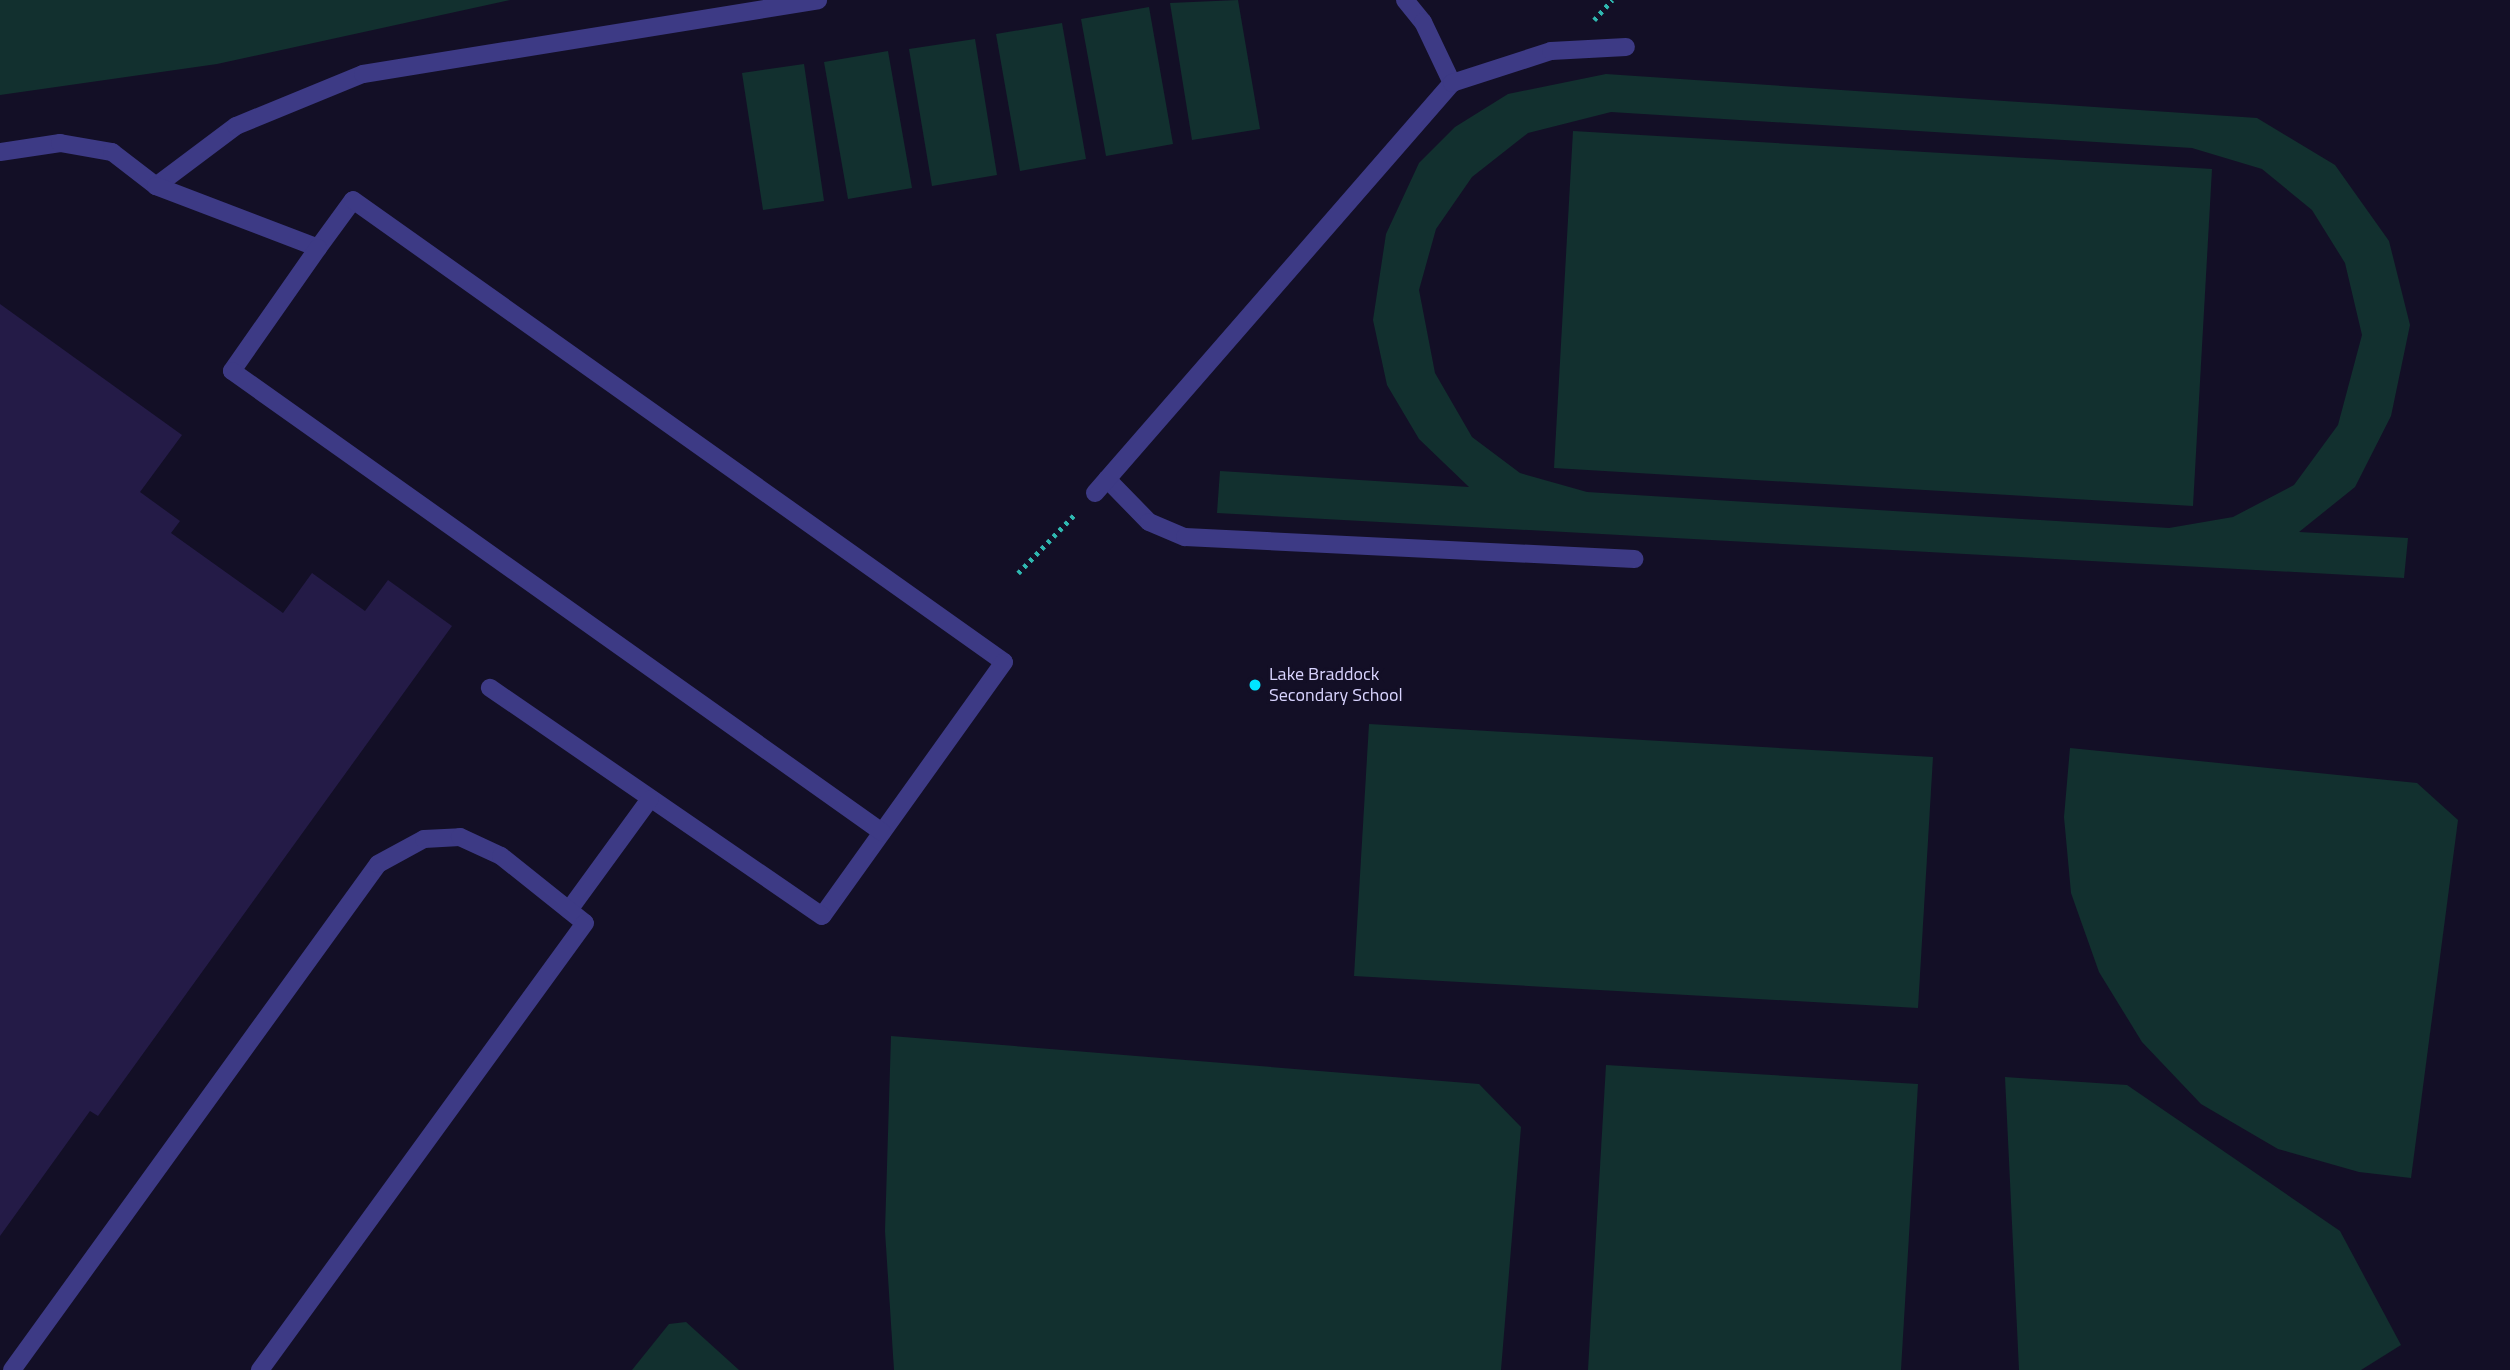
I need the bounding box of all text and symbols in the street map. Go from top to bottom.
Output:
place label: Lake Braddock Secondary School [1269,664,1403,706]
marker: Lake Braddock Secondary School [1247,677,1263,693]

